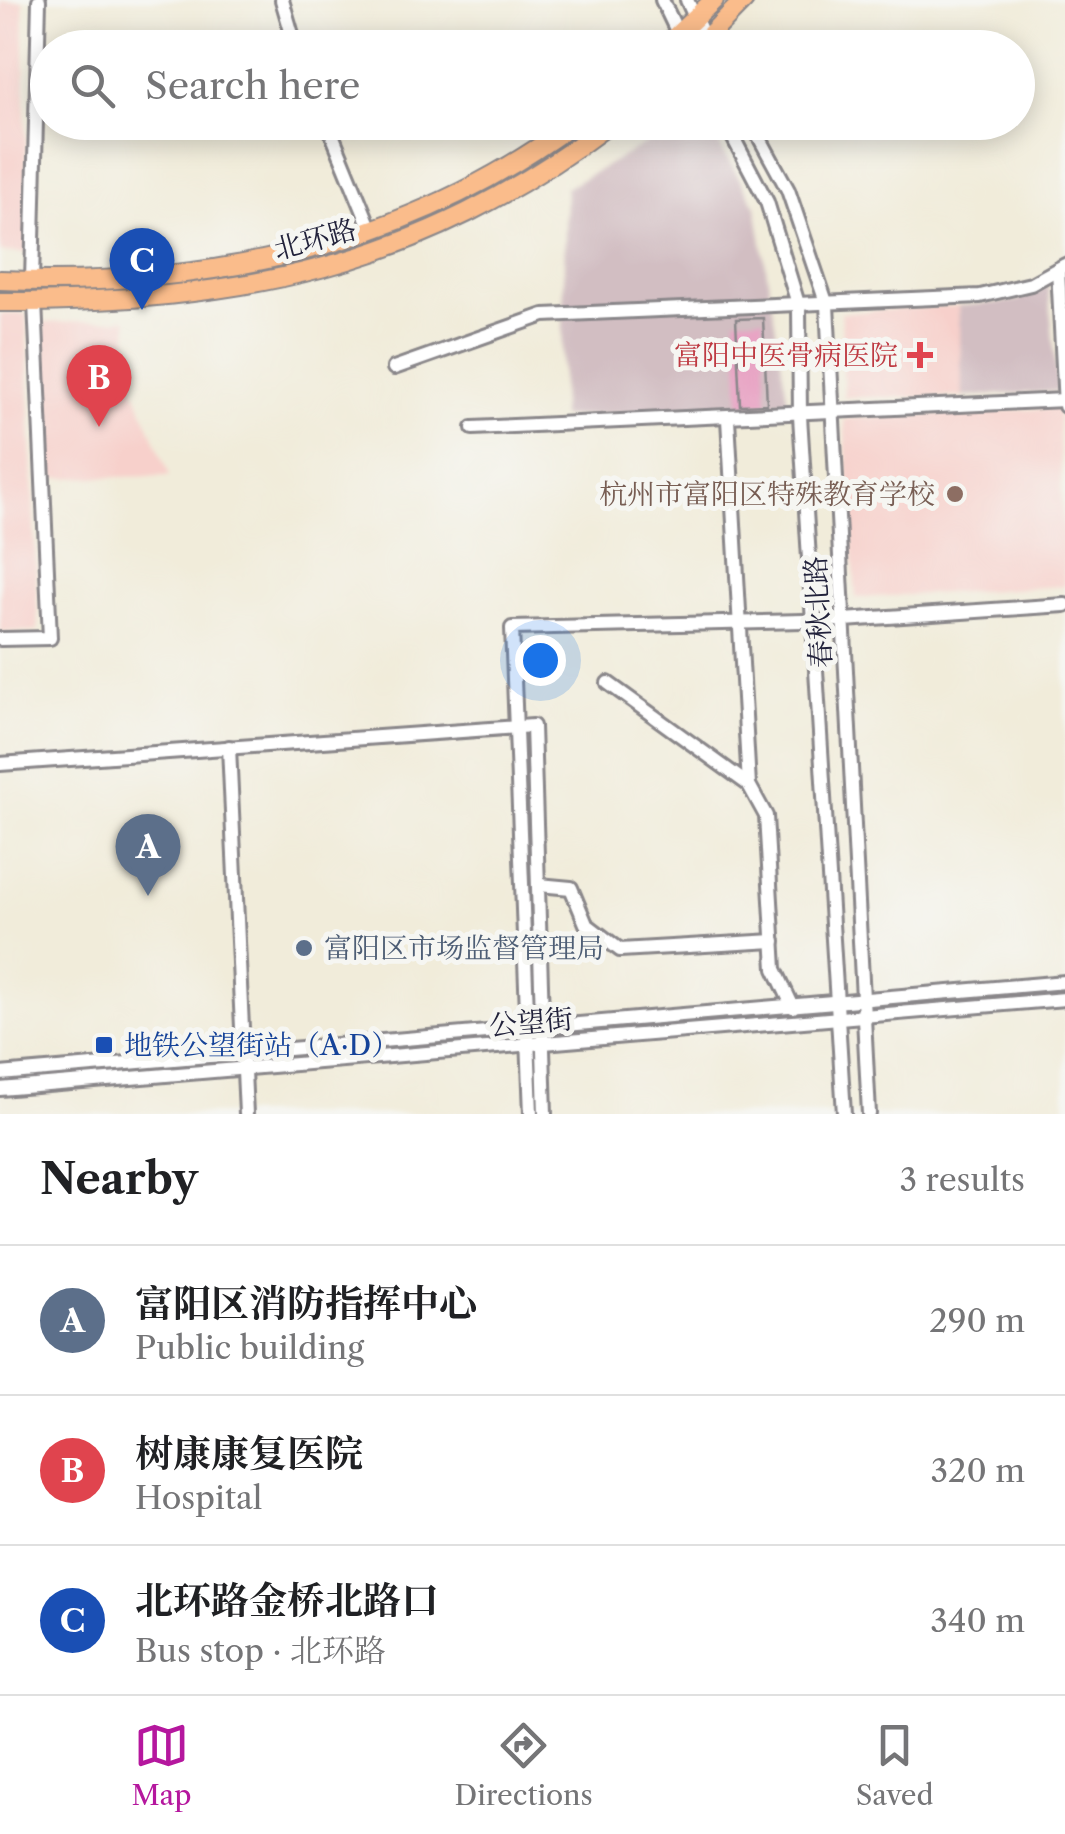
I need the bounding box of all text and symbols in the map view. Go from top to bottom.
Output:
search box [30,30,1035,140]
icon: search [65,58,120,113]
text: Search here [145,62,360,109]
street label: 北环路 [270,212,360,266]
pin: C [110,228,174,310]
place label: 富阳中医骨病医院 [674,338,898,372]
marker: 富阳中医骨病医院 [907,342,933,368]
pin: B [66,344,132,427]
place label: 杭州市富阳区特殊教育学校 [599,477,935,511]
marker: 杭州市富阳区特殊教育学校 [944,483,966,505]
street label: 春秋北路 [798,555,838,669]
your location [515,635,566,686]
pin: A [116,814,180,896]
place label: 富阳区市场监督管理局 [324,931,604,965]
marker: 富阳区市场监督管理局 [293,937,315,959]
street label: 公望街 [488,1001,574,1043]
place label: 地铁公望街站（A·D） [124,1028,399,1062]
marker: 地铁公望街站（A·D） [93,1034,115,1056]
text: Nearby [40,1153,198,1205]
text: 3 results [899,1160,1025,1199]
text: 富阳区消防指挥中心 [135,1280,477,1327]
text: A [60,1301,85,1340]
text: 290 m [929,1301,1025,1340]
text: Public building [135,1328,364,1367]
text: 树康康复医院 [135,1430,363,1477]
text: B [61,1451,84,1490]
text: 320 m [930,1451,1025,1490]
text: Hospital [135,1478,262,1517]
text: 北环路金桥北路口 [135,1577,439,1624]
text: C [60,1601,85,1640]
text: 340 m [930,1601,1025,1640]
text: Bus stop · 北环路 [135,1631,386,1670]
tab: Map [131,1718,192,1812]
tab: Directions [454,1718,593,1812]
tab: Saved [856,1718,934,1812]

